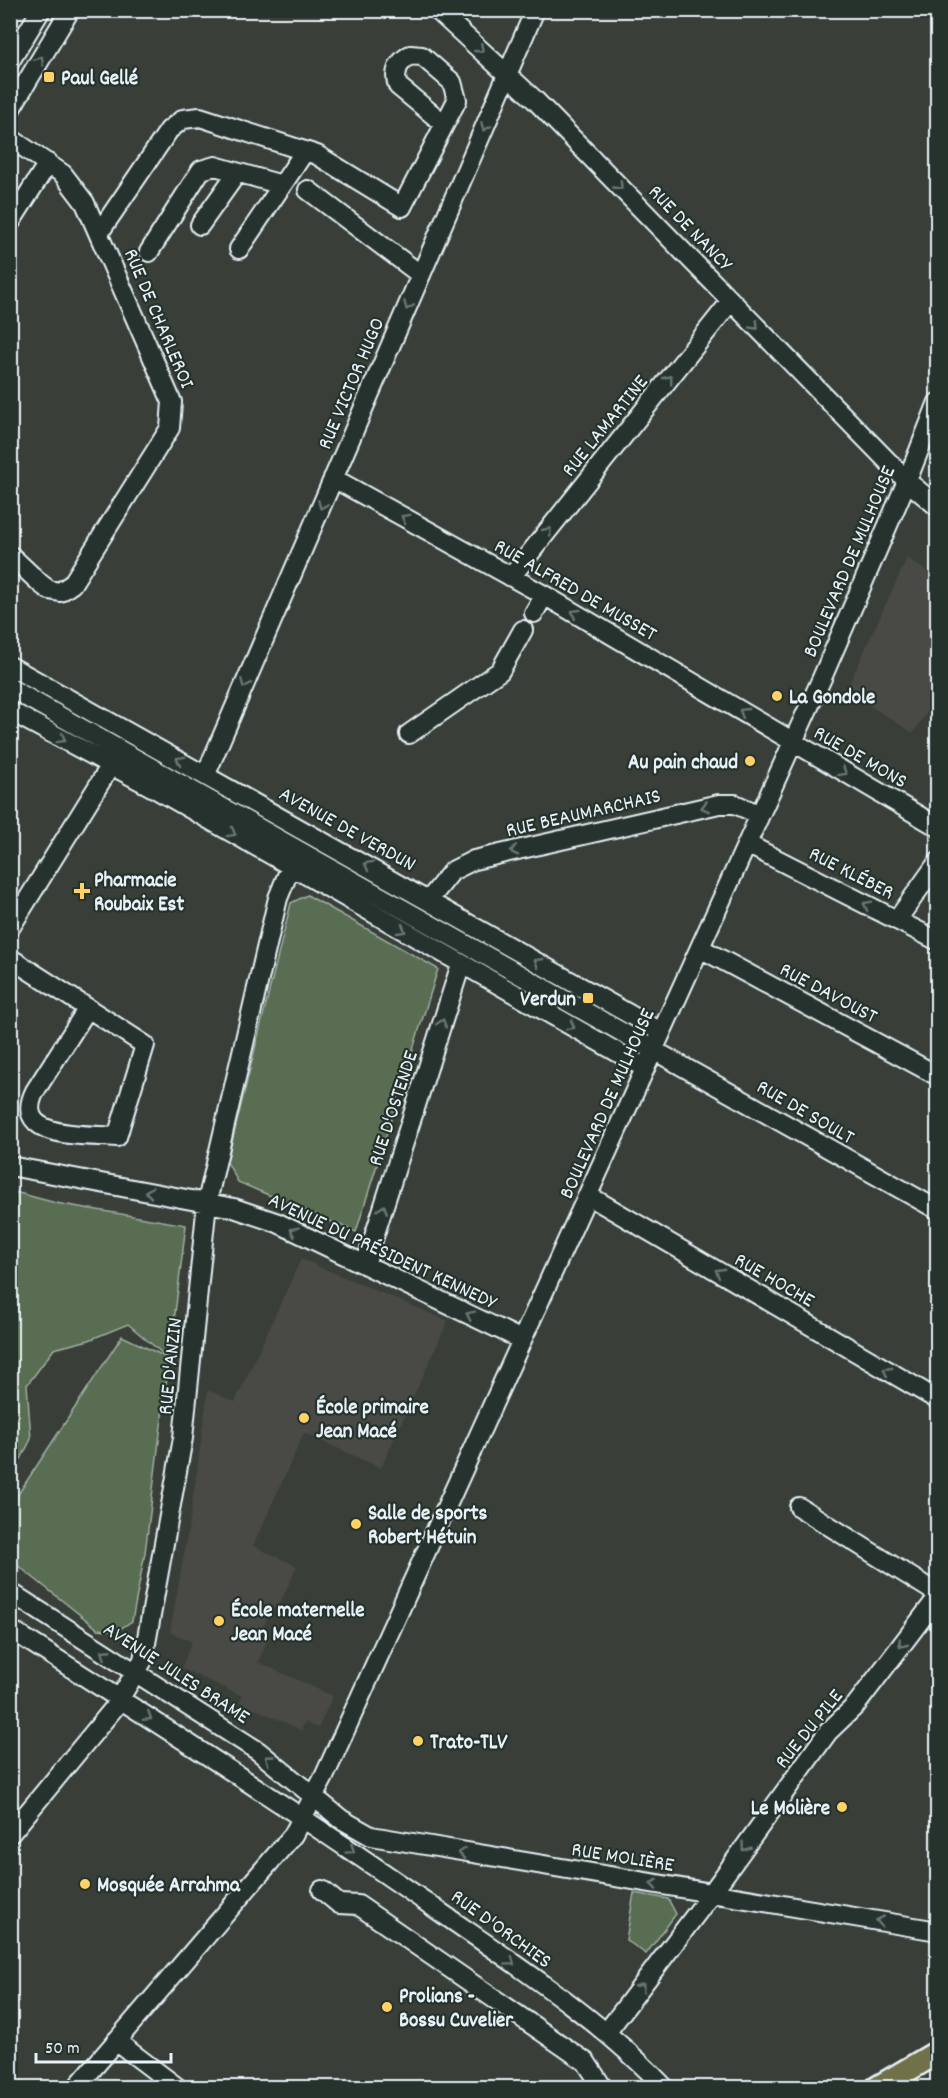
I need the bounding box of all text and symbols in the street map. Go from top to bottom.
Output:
one-way arrow [474,42,484,53]
one-way arrow [33,56,44,66]
place label: Paul Gellé [61,65,138,95]
marker: Paul Gellé [42,70,56,84]
one-way arrow [480,121,492,132]
one-way arrow [612,179,623,190]
street label: RUE DE NANCY [640,179,739,280]
street label: RUE DE CHARLEROI [114,244,200,394]
one-way arrow [403,300,415,311]
street label: RUE VICTOR HUGO [311,314,394,455]
one-way arrow [748,318,759,329]
street label: RUE LAMARTINE [556,369,657,484]
one-way arrow [662,375,673,386]
street label: BOULEVARD DE MULHOUSE [797,461,905,663]
one-way arrow [317,498,329,509]
one-way arrow [401,514,411,525]
one-way arrow [540,527,551,538]
street label: RUE ALFRED DE MUSSET [488,533,662,651]
one-way arrow [571,609,581,621]
one-way arrow [240,677,252,688]
place label: La Gondole [789,684,875,714]
marker: La Gondole [770,689,784,703]
one-way arrow [739,708,749,720]
street label: RUE DE MONS [807,720,912,798]
one-way arrow [56,732,66,743]
place label: Au pain chaud [628,749,738,779]
marker: Au pain chaud [743,754,757,768]
one-way arrow [176,755,186,767]
one-way arrow [837,765,847,777]
street label: AVENUE DE VERDUN [273,781,420,881]
street label: RUE BEAUMARCHAIS [503,783,664,847]
one-way arrow [700,800,710,813]
one-way arrow [226,826,237,837]
street label: RUE KLÉBER [803,840,899,909]
one-way arrow [510,843,520,856]
one-way arrow [364,861,374,873]
place label: Pharmacie Roubaix Est [94,867,184,921]
marker: Pharmacie Roubaix Est [75,884,89,898]
one-way arrow [862,901,873,912]
one-way arrow [396,923,406,934]
street label: RUE DAVOUST [773,956,882,1033]
one-way arrow [533,957,544,969]
place label: Verdun [520,986,576,1016]
marker: Verdun [581,991,595,1005]
street label: BOULEVARD DE MULHOUSE [553,1004,664,1204]
one-way arrow [435,1018,447,1029]
one-way arrow [565,1019,576,1030]
street label: RUE D'OSTENDE [362,1047,428,1170]
street label: RUE DE SOULT [750,1074,859,1154]
one-way arrow [144,1187,154,1199]
street label: AVENUE DU PRÉSIDENT KENNEDY [263,1187,502,1319]
one-way arrow [376,1204,388,1215]
one-way arrow [289,1226,300,1238]
street label: RUE HOCHE [728,1247,820,1317]
one-way arrow [715,1268,725,1279]
one-way arrow [465,1311,476,1322]
street label: RUE D'ANZIN [152,1316,192,1416]
one-way arrow [883,1366,893,1378]
place label: École primaire Jean Macé [316,1394,429,1448]
marker: École primaire Jean Macé [297,1411,311,1425]
place label: Salle de sports Robert Hétuin [368,1500,487,1554]
marker: Salle de sports Robert Hétuin [349,1517,363,1531]
place label: École maternelle Jean Macé [231,1597,365,1651]
marker: École maternelle Jean Macé [212,1614,226,1628]
street label: AVENUE JULES BRAME [96,1616,255,1733]
one-way arrow [899,1637,910,1648]
one-way arrow [101,1648,111,1660]
street label: RUE DU PILE [769,1683,852,1776]
one-way arrow [142,1710,152,1722]
place label: Trato-TLV [430,1729,508,1759]
marker: Trato-TLV [411,1734,425,1748]
one-way arrow [264,1755,275,1766]
place label: Le Molière [751,1795,830,1825]
marker: Le Molière [835,1800,849,1814]
street label: RUE MOLIÈRE [569,1836,676,1882]
one-way arrow [741,1841,752,1852]
one-way arrow [345,1843,356,1854]
one-way arrow [457,1847,467,1860]
place label: Mosquée Arrahma [97,1872,241,1902]
marker: Mosquée Arrahma [78,1877,92,1891]
one-way arrow [649,1878,659,1891]
street label: RUE D'ORCHIES [444,1883,557,1977]
one-way arrow [875,1915,885,1928]
one-way arrow [504,1954,515,1965]
one-way arrow [634,1982,645,1993]
place label: Prolians - Bossu Cuvelier [399,1983,514,2037]
marker: Prolians - Bossu Cuvelier [380,2000,394,2014]
scale bar [36,2026,171,2064]
text: 50 m [45,2037,80,2062]

